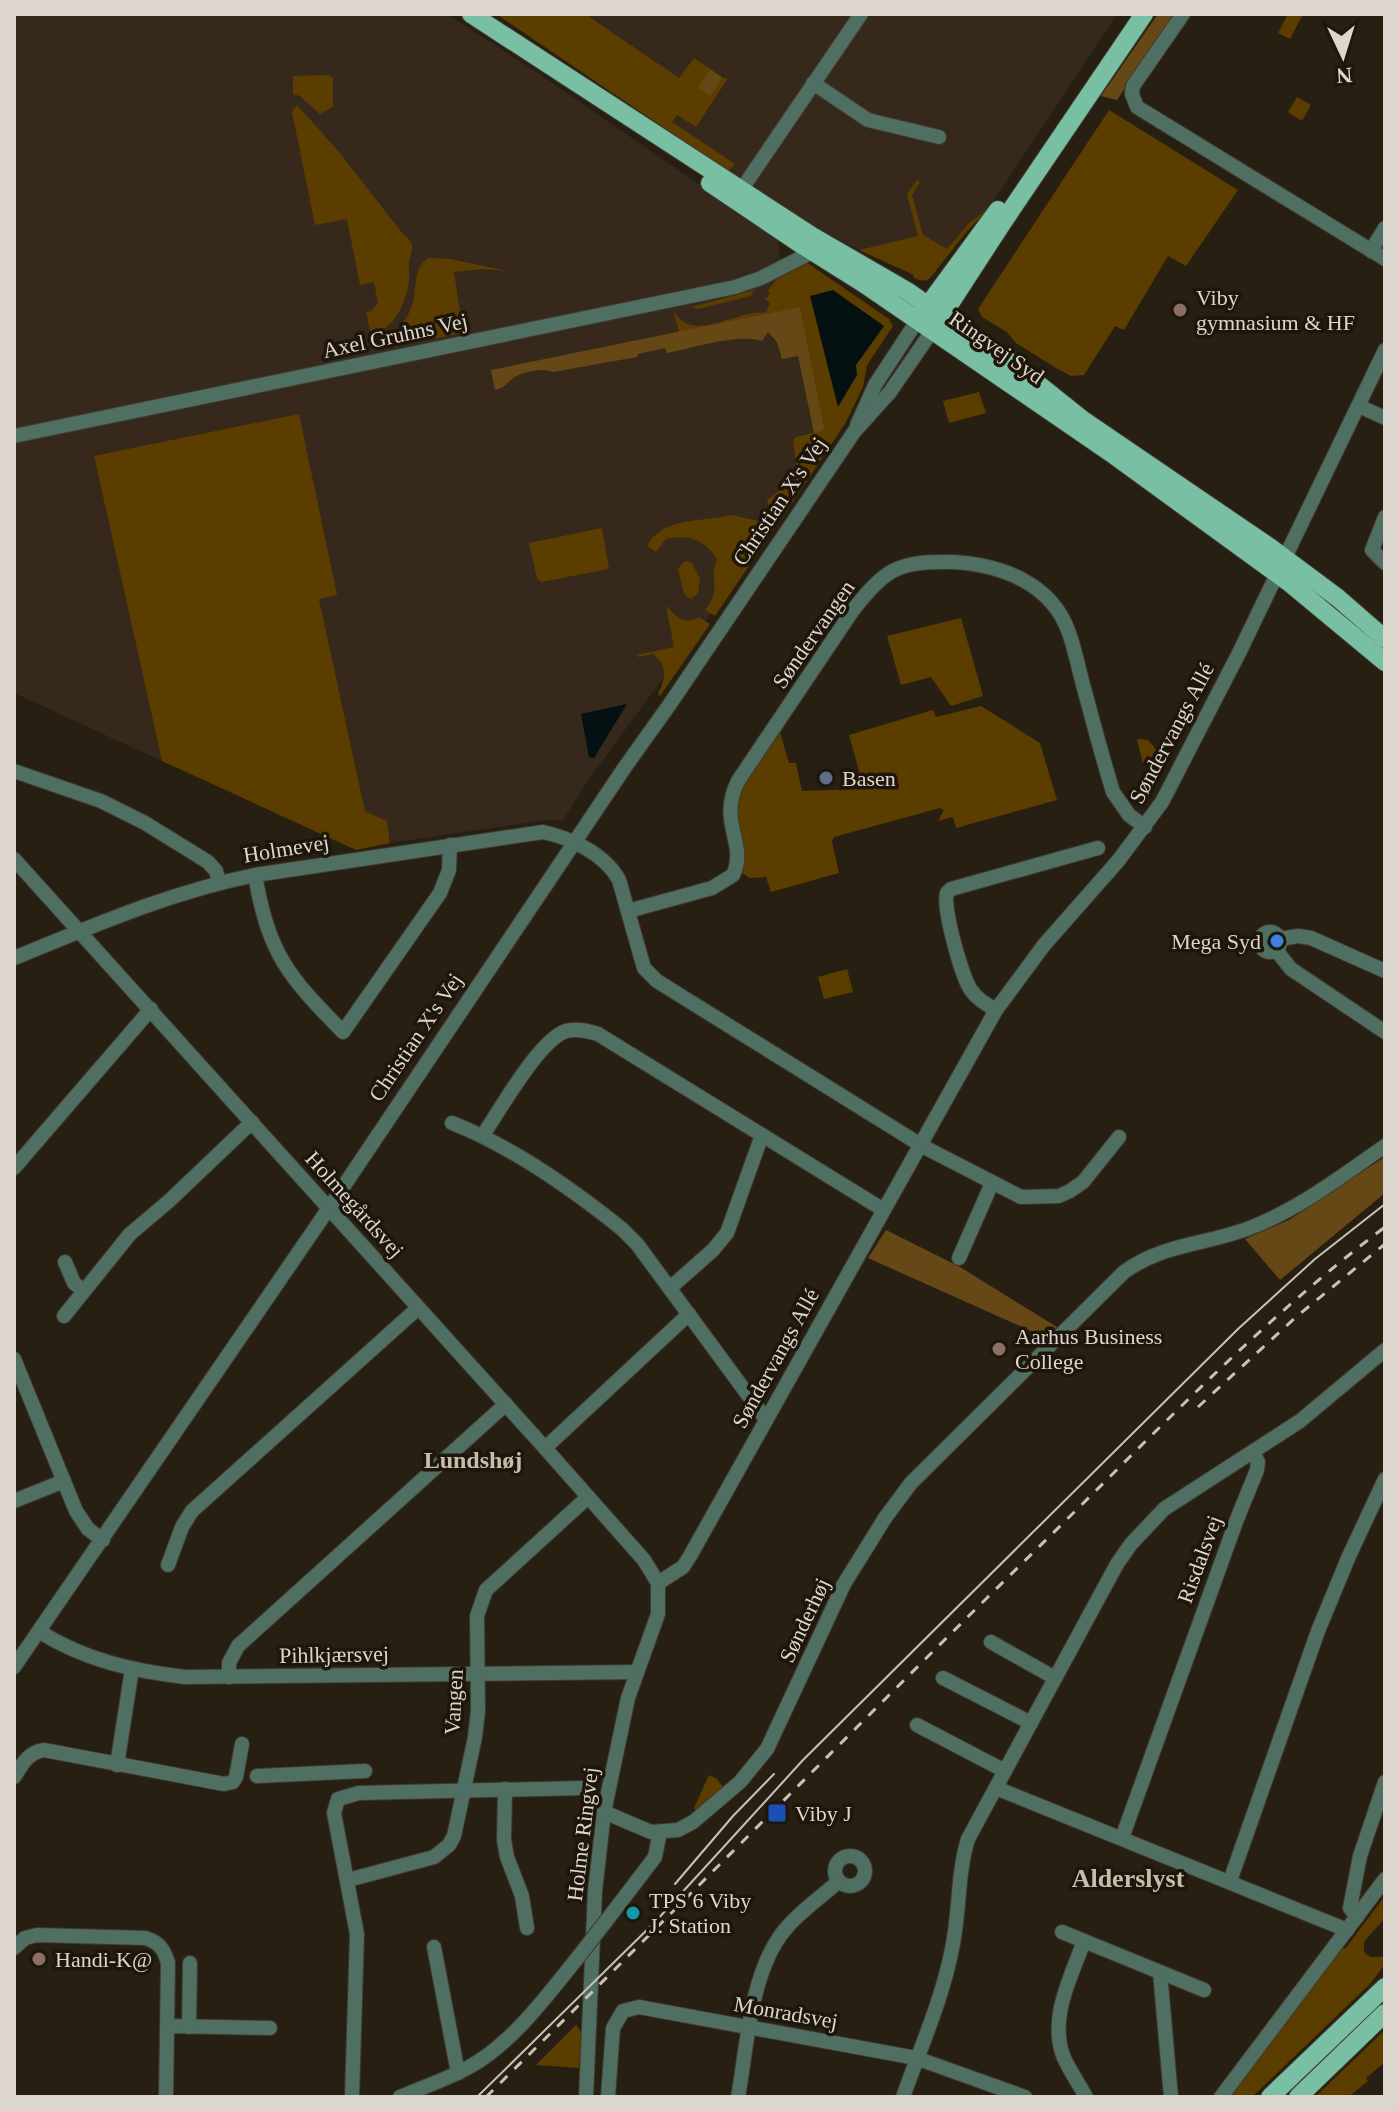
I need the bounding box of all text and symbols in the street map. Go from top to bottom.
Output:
north arrow [1303,16,1383,96]
text: N [1335,62,1353,88]
place label: Viby gymnasium & HF [1196,285,1355,335]
marker: Viby gymnasium & HF [1171,301,1189,319]
street label: Ringvej Syd [945,306,1049,389]
street label: Axel Gruhns Vej [320,308,470,363]
street label: Christian X's Vej [727,433,831,570]
street label: Søndervangen [767,576,860,693]
street label: Søndervangs Allé [1124,659,1219,808]
place label: Basen [842,766,896,791]
marker: Basen [817,769,835,787]
street label: Holmevej [241,829,331,868]
place label: Mega Syd [1171,929,1261,954]
marker: Mega Syd [1268,932,1286,950]
street label: Christian X's Vej [363,969,467,1106]
street label: Holmegårdsvej [300,1146,409,1263]
street label: Søndervangs Allé [727,1284,824,1432]
place label: Aarhus Business College [1015,1324,1162,1374]
marker: Aarhus Business College [990,1340,1008,1358]
district label: Lundshøj [424,1447,522,1473]
street label: Risdalsvej [1172,1512,1227,1607]
street label: Sønderhøj [774,1574,835,1666]
street label: Pihlkjærsvej [279,1641,389,1668]
street label: Vangen [439,1668,468,1736]
street label: Holme Ringvej [562,1766,603,1903]
place label: Viby J [795,1801,852,1826]
marker: Viby J [766,1802,788,1824]
district label: Alderslyst [1072,1864,1185,1893]
place label: TPS 6 Viby J. Station [649,1888,751,1938]
marker: TPS 6 Viby J. Station [624,1904,642,1922]
place label: Handi-K@ [55,1947,152,1972]
marker: Handi-K@ [30,1950,48,1968]
street label: Monradsvej [732,1991,840,2034]

